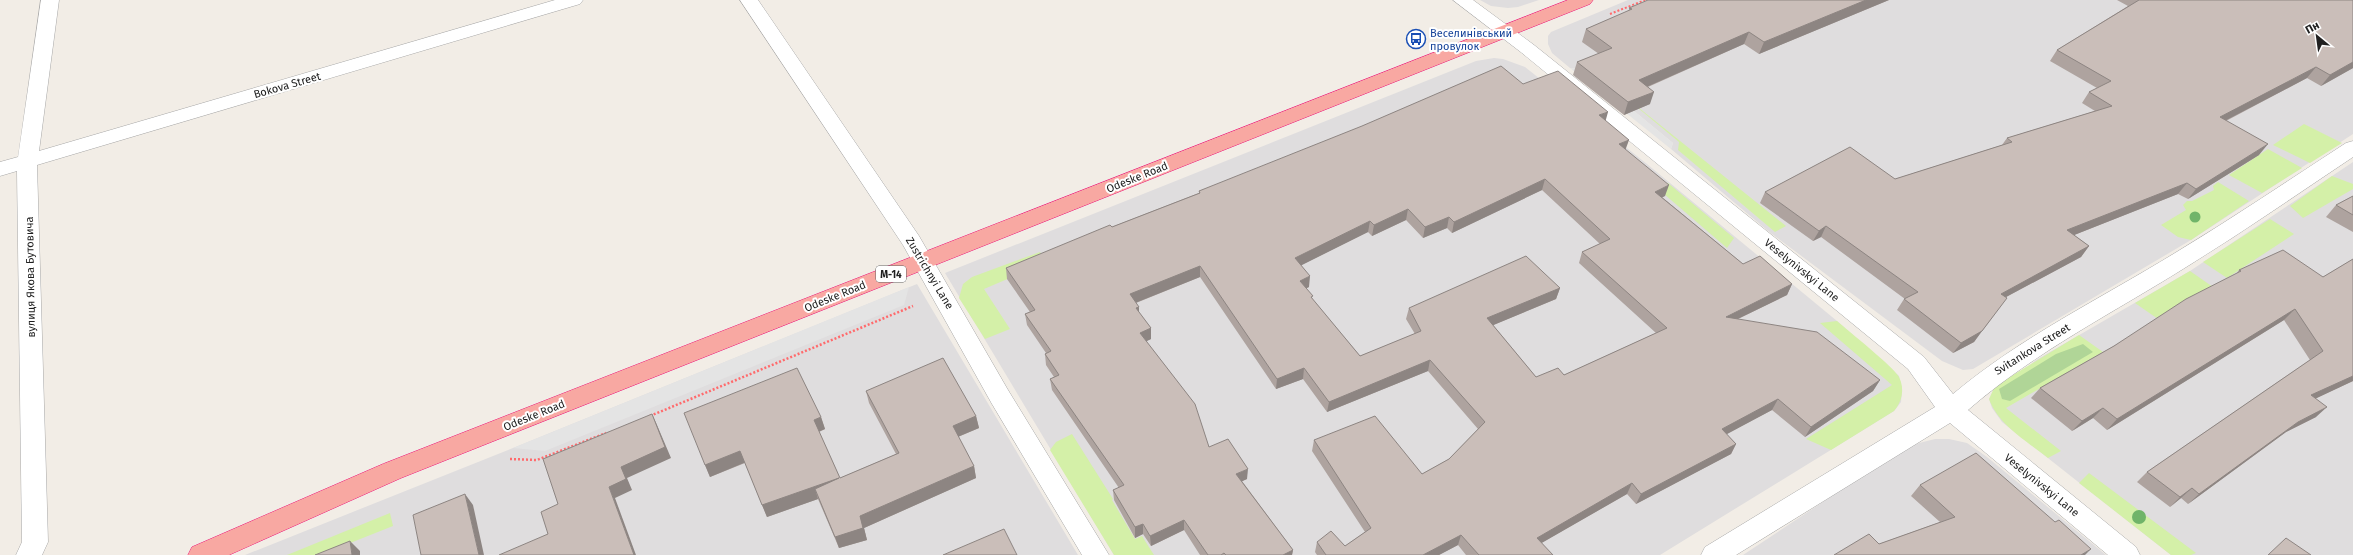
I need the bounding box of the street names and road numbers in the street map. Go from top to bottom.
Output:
street label: Bokova Street [252,70,322,101]
street label: Odeske Road [1105,159,1170,196]
street label: вулиця Якова Бутовича [23,216,38,338]
street label: Zustrichnyi Lane [903,235,956,312]
street label: Veselynivskyi Lane [1762,236,1842,305]
road number: М-14 [876,266,906,282]
street label: Odeske Road [803,278,868,315]
street label: Svitankova Street [1992,321,2072,378]
street label: Odeske Road [502,397,567,434]
street label: Veselynivskyi Lane [2002,451,2082,520]

